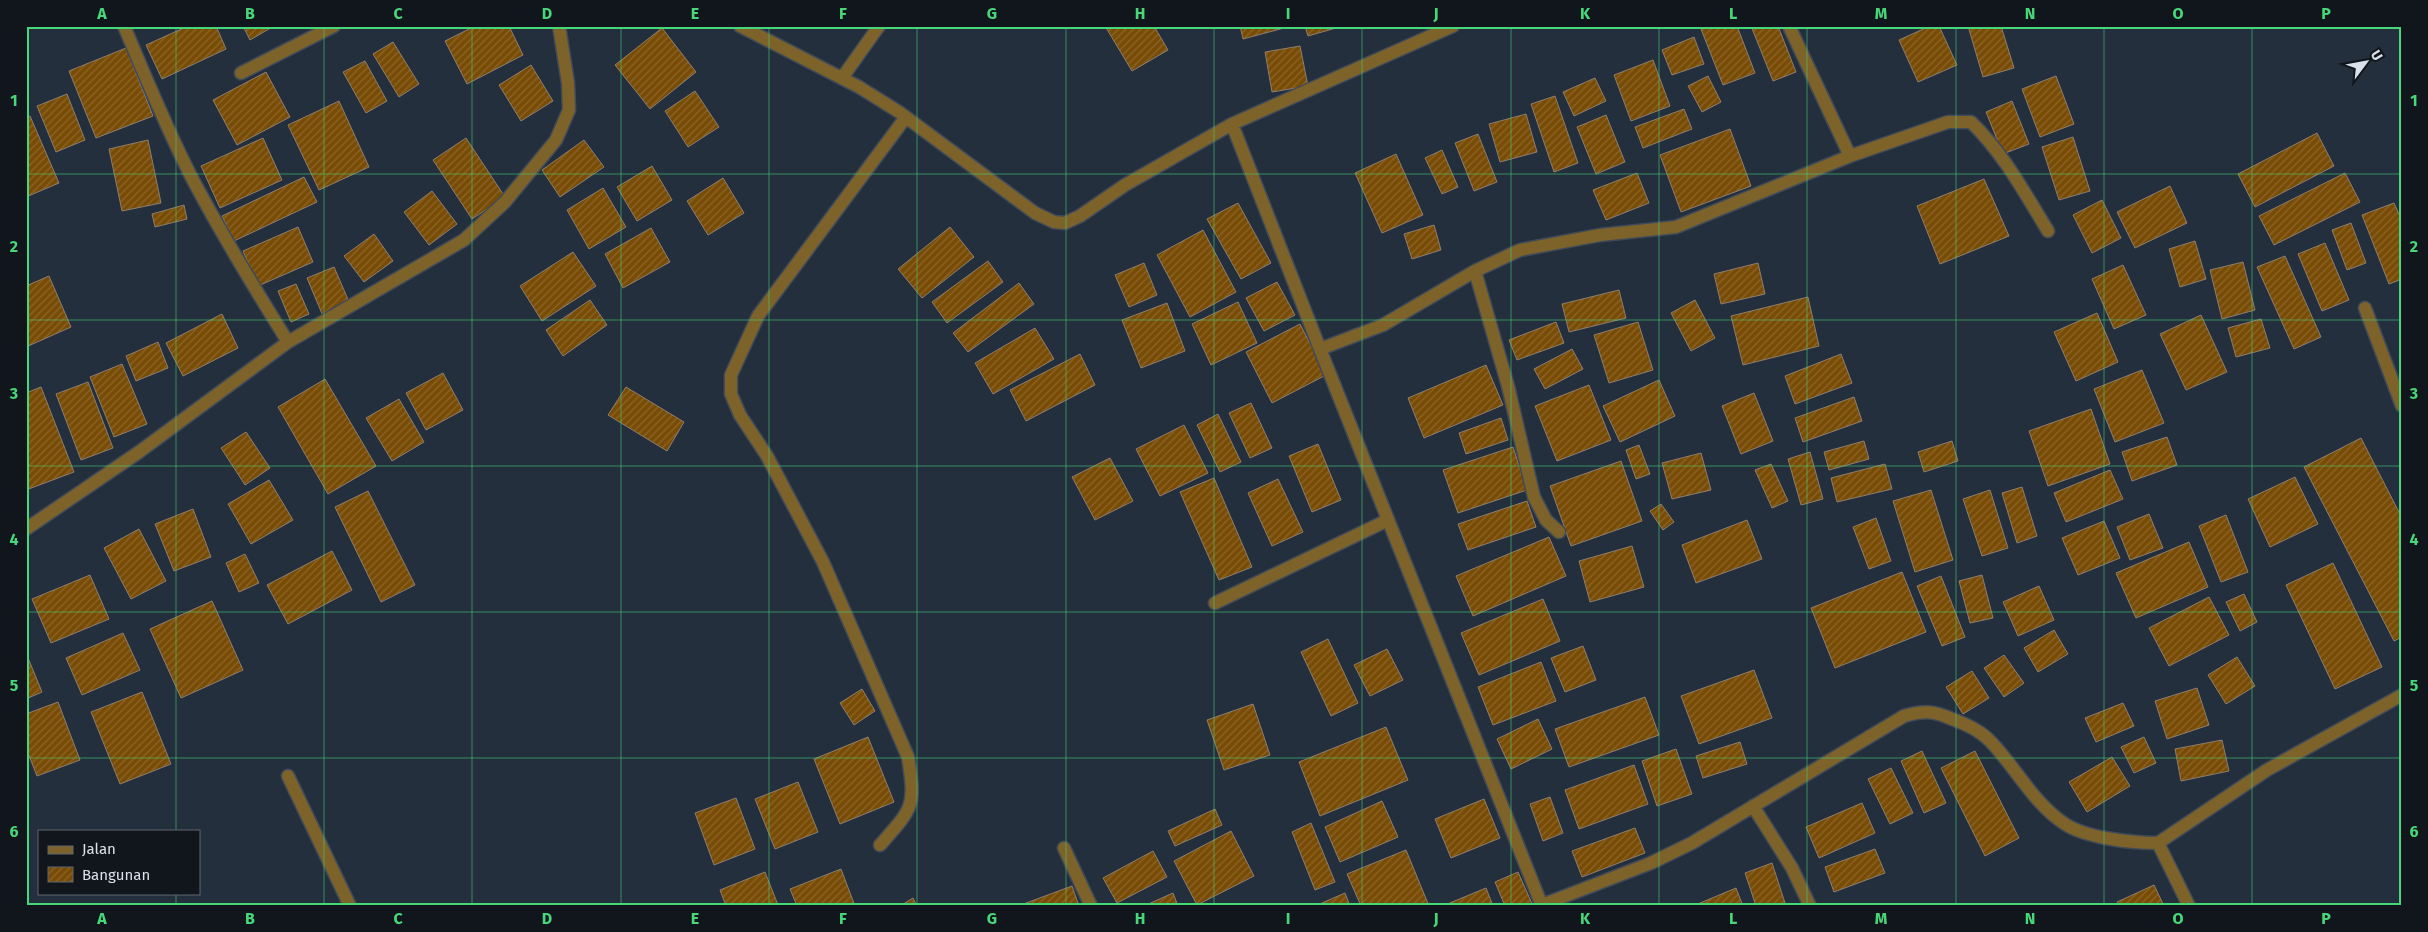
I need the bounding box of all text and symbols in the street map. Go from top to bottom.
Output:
text: A [96,4,107,23]
text: B [245,4,255,23]
text: C [393,4,403,23]
text: D [542,4,552,23]
text: E [691,4,699,23]
text: F [839,4,847,23]
text: G [987,4,997,23]
text: H [1135,4,1145,23]
text: I [1286,4,1290,23]
text: J [1432,4,1439,23]
text: K [1580,4,1591,23]
text: L [1729,4,1737,23]
text: M [1875,4,1888,23]
text: N [2025,4,2035,23]
text: O [2172,4,2184,23]
text: P [2321,4,2331,23]
north arrow [2340,38,2390,88]
text: U [2367,47,2386,64]
text: 1 [10,91,18,110]
text: 1 [2410,91,2418,110]
text: 2 [10,237,18,256]
text: 2 [2410,237,2418,256]
text: 3 [9,384,18,403]
text: 3 [2409,384,2418,403]
text: 4 [9,530,19,549]
text: 4 [2409,530,2419,549]
text: 5 [10,676,19,695]
text: 5 [2410,676,2419,695]
text: 6 [9,822,19,841]
text: 6 [2409,822,2419,841]
legend [38,830,200,894]
text: Jalan [82,840,116,858]
text: Bangunan [82,866,150,884]
text: A [96,909,107,928]
text: B [245,909,255,928]
text: C [393,909,403,928]
text: D [542,909,552,928]
text: E [691,909,699,928]
text: F [839,909,847,928]
text: G [987,909,997,928]
text: H [1135,909,1145,928]
text: I [1286,909,1290,928]
text: J [1432,909,1439,928]
text: K [1580,909,1591,928]
text: L [1729,909,1737,928]
text: M [1875,909,1888,928]
text: N [2025,909,2035,928]
text: O [2172,909,2184,928]
text: P [2321,909,2331,928]

